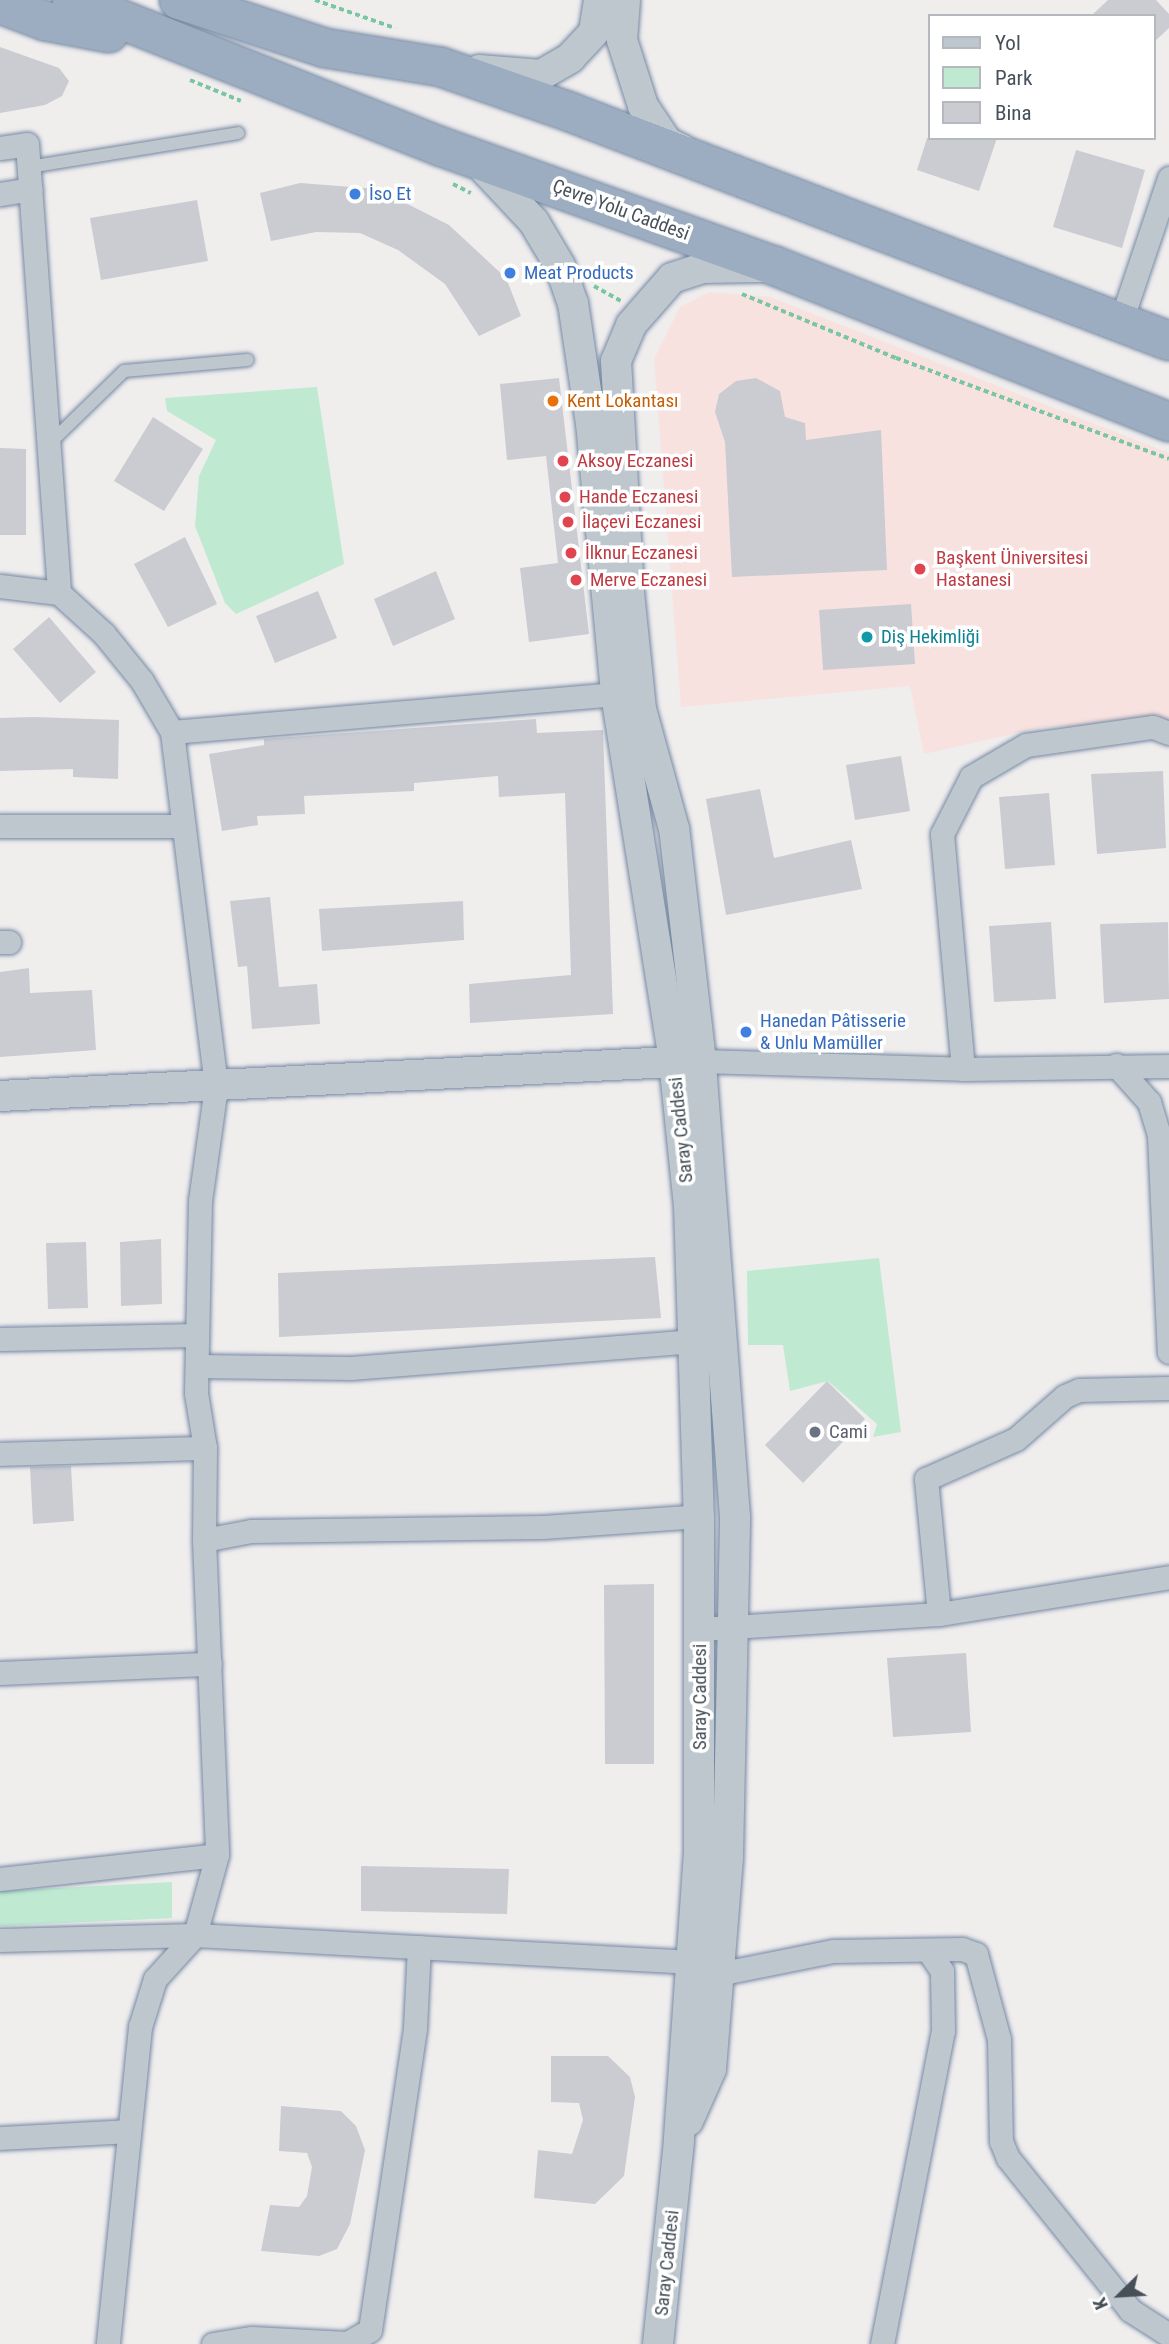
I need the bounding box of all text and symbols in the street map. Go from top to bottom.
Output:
legend [928,14,1155,140]
text: Yol [995,31,1021,55]
text: Park [995,66,1032,90]
text: Bina [995,101,1032,125]
street label: Çevre Yolu Caddesi [549,175,693,245]
place label: İso Et [369,183,411,205]
marker: İso Et [347,186,363,202]
place label: Meat Products [524,262,634,284]
marker: Meat Products [502,265,518,281]
place label: Kent Lokantası [567,390,679,412]
marker: Kent Lokantası [545,393,561,409]
place label: Aksoy Eczanesi [577,450,693,472]
marker: Aksoy Eczanesi [555,453,571,469]
place label: Hande Eczanesi [579,486,698,508]
marker: Hande Eczanesi [557,489,573,505]
place label: İlaçevi Eczanesi [582,511,701,533]
marker: İlaçevi Eczanesi [560,514,576,530]
place label: İlknur Eczanesi [585,542,698,564]
marker: İlknur Eczanesi [563,545,579,561]
place label: Başkent Üniversitesi Hastanesi [936,547,1088,591]
marker: Başkent Üniversitesi Hastanesi [910,559,930,579]
place label: Merve Eczanesi [590,569,707,591]
marker: Merve Eczanesi [568,572,584,588]
place label: Diş Hekimliği [881,626,980,648]
marker: Diş Hekimliği [859,629,875,645]
place label: Hanedan Pâtisserie & Unlu Mamüller [760,1010,906,1054]
marker: Hanedan Pâtisserie & Unlu Mamüller [738,1024,754,1040]
street label: Saray Caddesi [664,1076,698,1184]
place label: Cami [829,1421,868,1443]
marker: Cami [807,1424,823,1440]
street label: Saray Caddesi [689,1644,711,1750]
street label: Saray Caddesi [650,2209,684,2317]
north arrow [1085,2260,1155,2330]
text: K [1088,2294,1113,2313]

